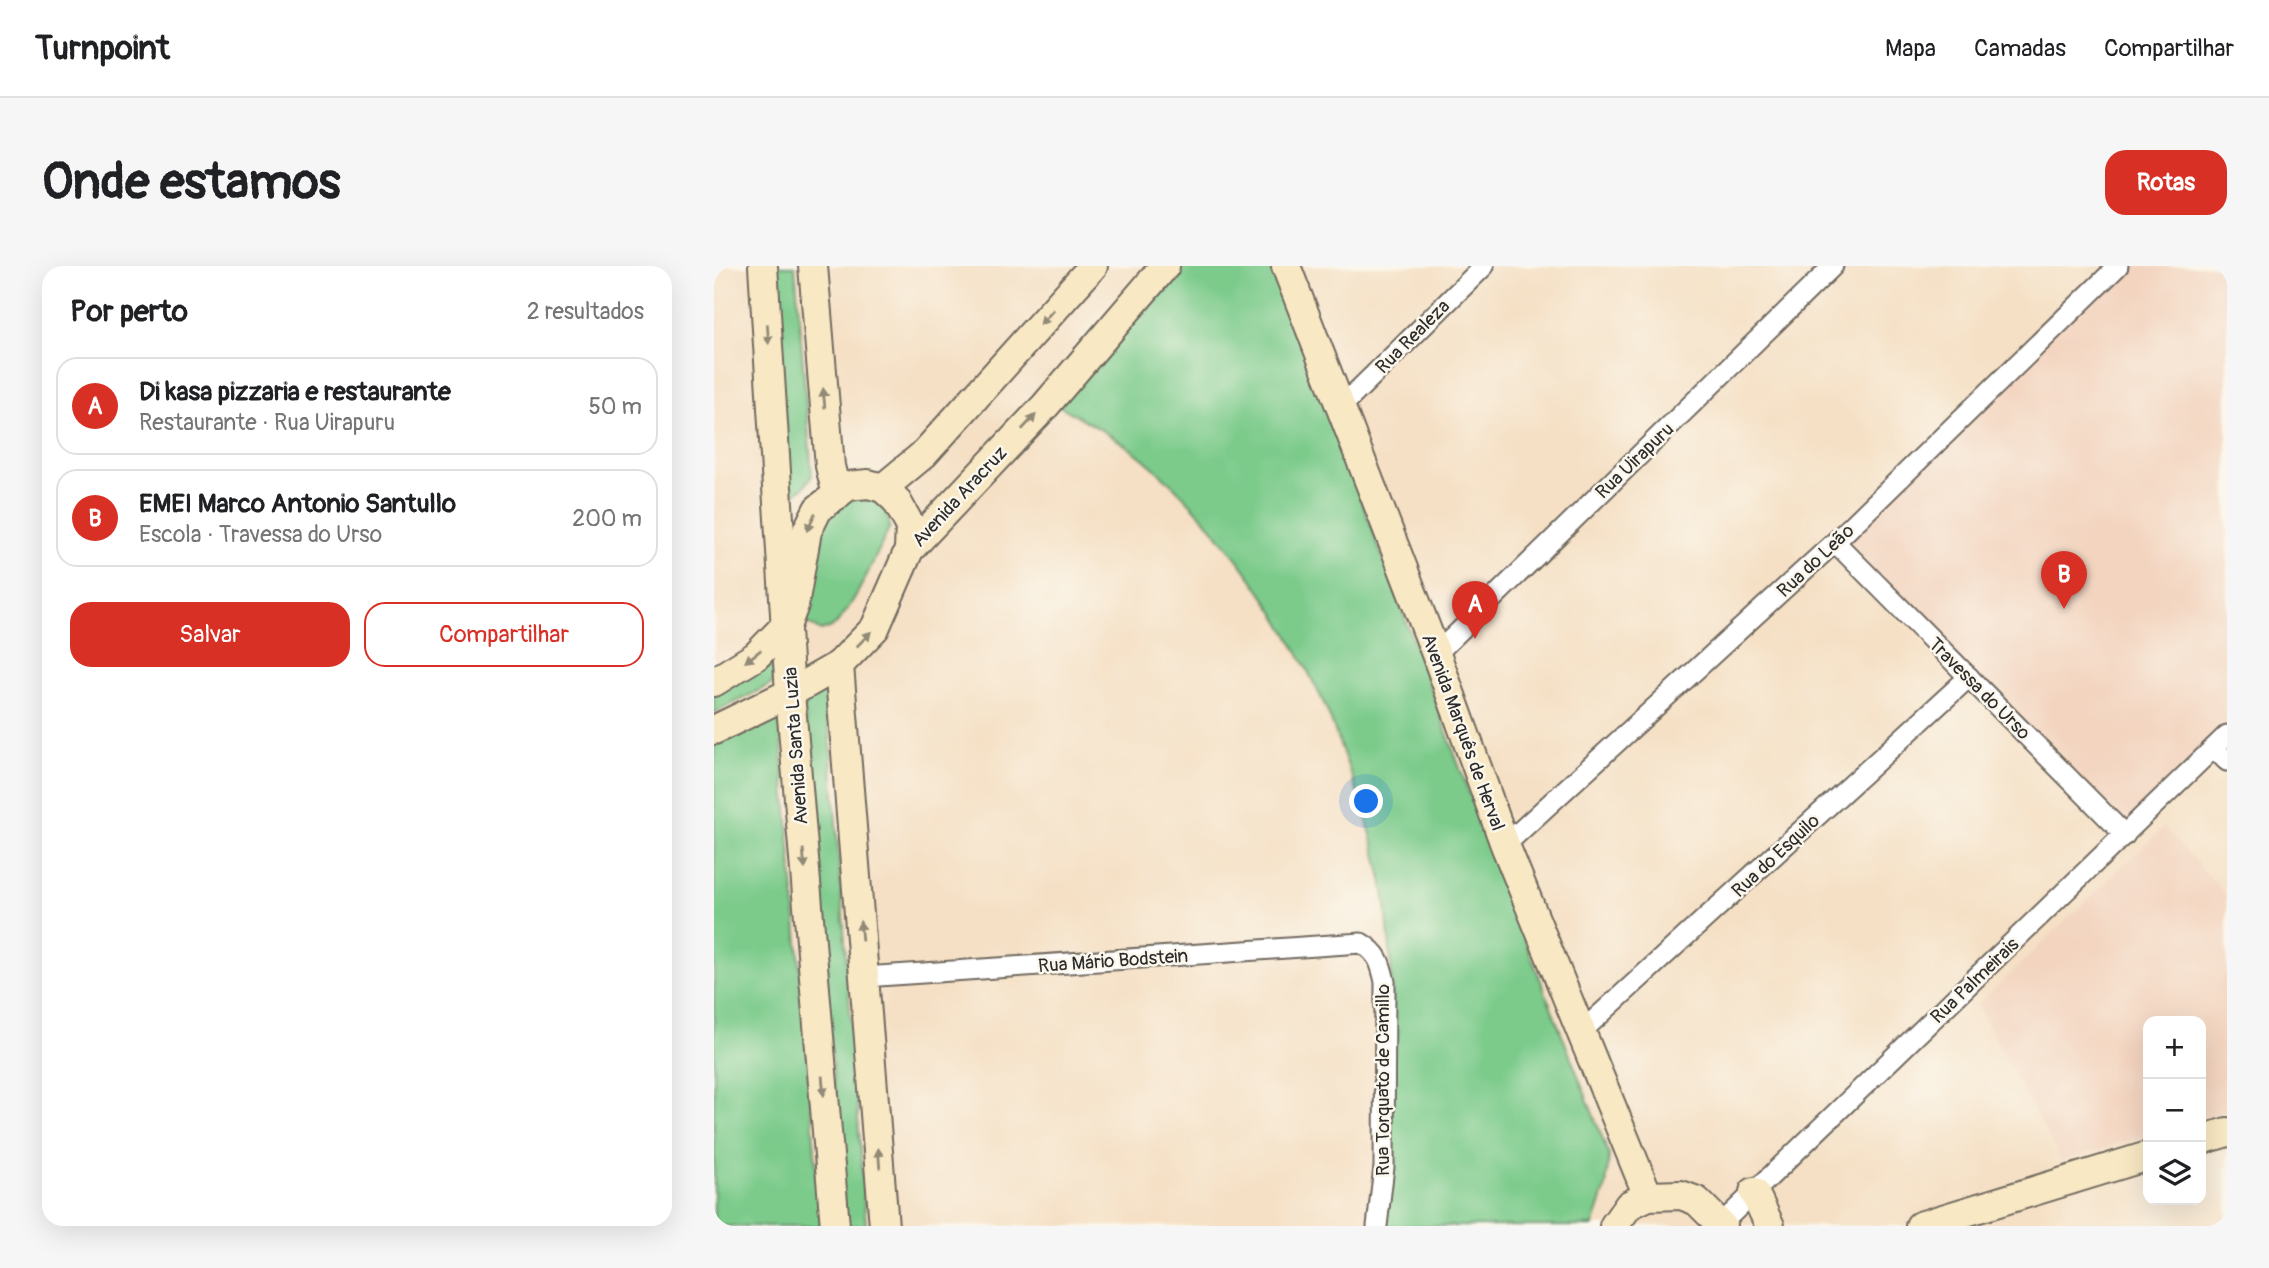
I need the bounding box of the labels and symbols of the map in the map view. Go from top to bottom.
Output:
street label: Rua Realeza [1371,294,1455,379]
one-way arrow [1039,308,1055,326]
one-way arrow [762,323,773,345]
one-way arrow [818,387,829,409]
one-way arrow [1021,414,1037,431]
street label: Rua Uirapuru [1590,417,1679,504]
street label: Avenida Aracruz [907,441,1013,552]
one-way arrow [806,512,817,532]
street label: Rua do Leão [1772,519,1859,603]
pin: B [2041,551,2087,609]
pin: A [1452,581,1498,639]
one-way arrow [856,631,872,648]
street label: Avenida Marquês de Herval [1416,631,1510,834]
street label: Travessa do Urso [1923,633,2035,745]
one-way arrow [745,649,763,664]
street label: Avenida Santa Luzia [779,666,813,826]
your location [1349,784,1383,818]
street label: Rua do Esquilo [1727,809,1825,903]
one-way arrow [799,848,810,870]
one-way arrow [855,920,866,942]
street label: Rua Palmeirais [1925,932,2024,1029]
street label: Rua Mário Bodstein [1037,944,1189,978]
street label: Rua Torquato de Camillo [1371,984,1395,1176]
one-way arrow [818,1075,829,1097]
one-way arrow [873,1147,884,1169]

